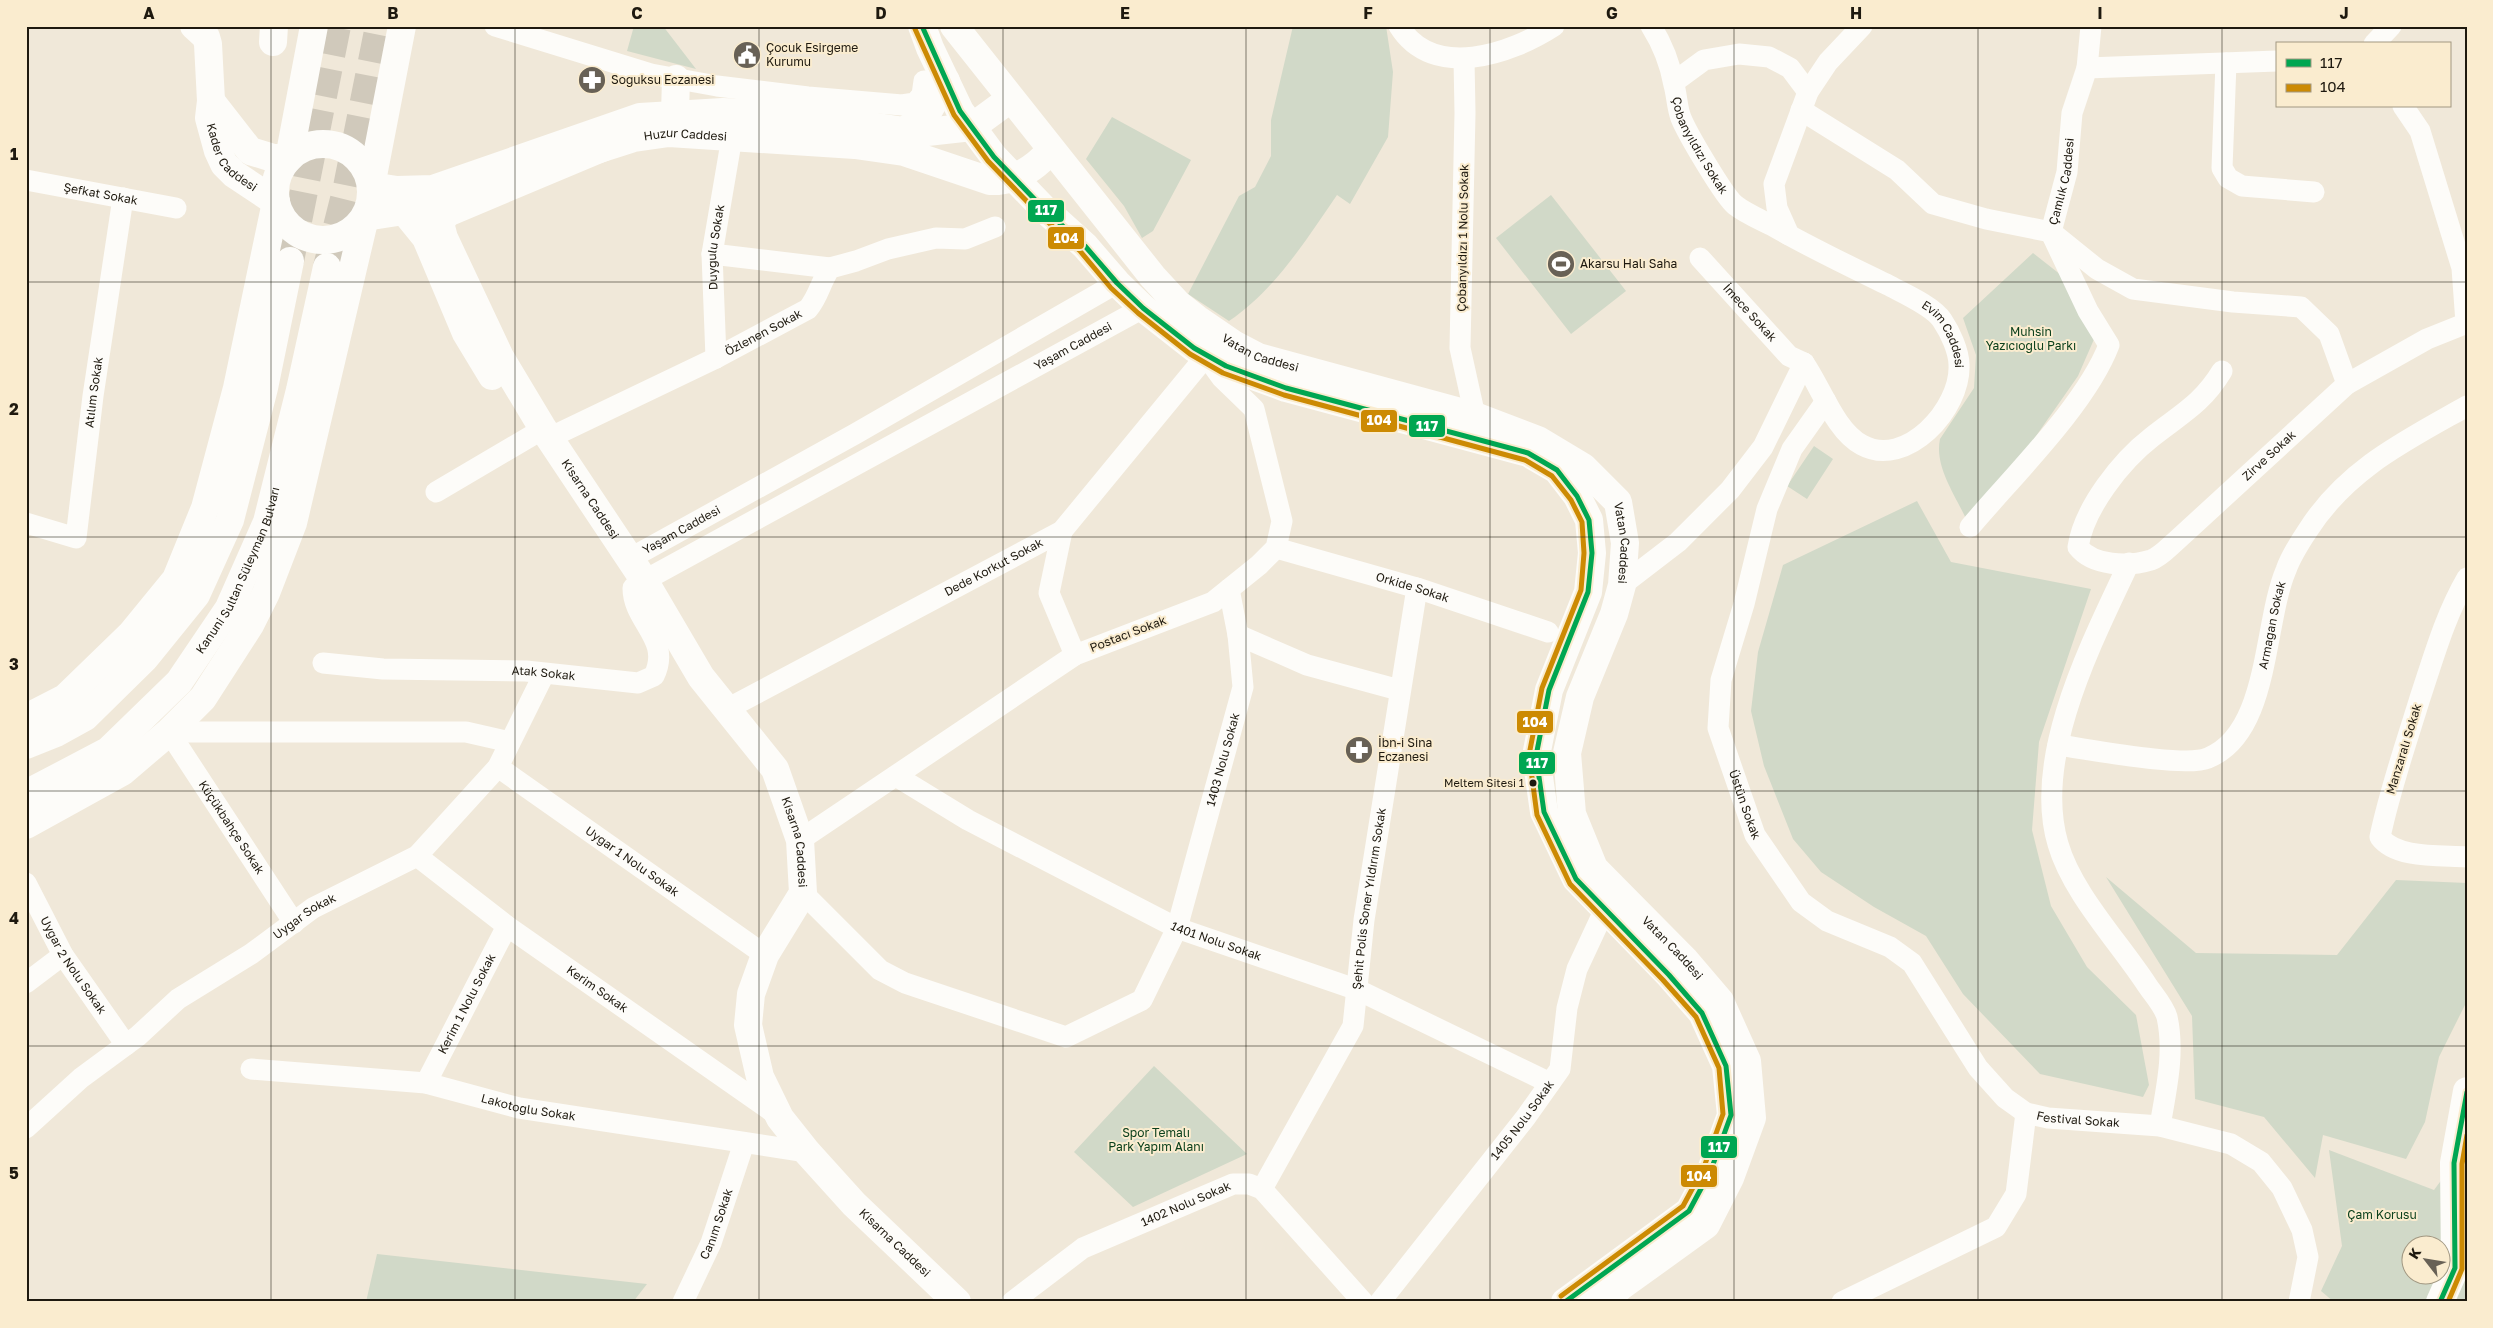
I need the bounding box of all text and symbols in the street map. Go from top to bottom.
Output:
text: A [143,3,155,23]
text: B [387,3,399,23]
text: C [631,3,643,23]
text: D [875,3,887,23]
text: E [1120,3,1130,23]
text: F [1363,3,1373,23]
text: G [1606,3,1618,23]
text: H [1850,3,1862,23]
text: I [2097,3,2103,23]
text: J [2339,3,2349,23]
public building icon: Çocuk Esirgeme Kurumu [732,40,762,70]
place label: Çocuk Esirgeme Kurumu [766,40,858,69]
legend [2276,42,2450,108]
text: 117 [2320,53,2343,71]
pharmacy icon: Soğuksu Eczanesi [577,65,607,95]
place label: Soğuksu Eczanesi [611,72,714,87]
text: 104 [2320,77,2346,95]
street label: Çobanyıldızı Sokak [1669,96,1732,197]
street label: Kader Caddesi [204,121,260,194]
street label: Huzur Caddesi [643,125,728,144]
street label: Çamlık Caddesi [2045,137,2077,226]
text: 1 [10,144,18,164]
street label: Çobanyıldızı 1 Nolu Sokak [1454,164,1471,312]
street label: Şefkat Sokak [62,179,139,208]
line badge: 117 [1027,199,1065,223]
text: 117 [1035,201,1057,218]
street label: Duygulu Sokak [704,203,727,290]
line badge: 104 [1047,226,1085,250]
text: 104 [1053,229,1079,246]
sports icon: Akarsu Halı Saha [1546,249,1576,279]
place label: Akarsu Halı Saha [1580,256,1677,271]
street label: İmece Sokak [1720,280,1780,345]
street label: Evim Caddesi [1919,297,1967,368]
street label: Özlenen Sokak [722,305,805,359]
street label: Yaşam Caddesi [1031,318,1114,373]
park label: Muhsin Yazıcıoğlu Parkı [1986,324,2076,353]
street label: Vatan Caddesi [1219,330,1300,375]
street label: Atılım Sokak [81,356,106,429]
text: 2 [9,399,19,419]
line badge: 104 [1360,409,1398,433]
text: 104 [1366,411,1392,428]
line badge: 117 [1408,414,1446,438]
text: 117 [1416,417,1438,434]
street label: Zirve Sokak [2239,427,2299,483]
street label: Kisarna Caddesi [559,456,623,542]
street label: Kanuni Sultan Süleyman Bulvarı [192,485,283,656]
street label: Vatan Caddesi [1611,501,1633,584]
street label: Yaşam Caddesi [640,502,723,557]
street label: Dede Korkut Sokak [942,534,1046,599]
street label: Orkide Sokak [1374,569,1451,605]
street label: Armağan Sokak [2255,579,2289,671]
street label: Postacı Sokak [1087,612,1168,655]
text: 3 [9,654,19,674]
street label: Atak Sokak [512,663,577,683]
street label: Manzaralı Sokak [2383,702,2424,796]
line badge: 104 [1516,710,1554,734]
street label: 1403 Nolu Sokak [1203,711,1243,808]
text: 104 [1522,713,1548,730]
pharmacy icon: İbn-i Sina Eczanesi [1344,735,1374,765]
place label: İbn-i Sina Eczanesi [1378,735,1432,764]
line badge: 117 [1518,751,1556,775]
text: 117 [1526,754,1548,771]
street label: Üstün Sokak [1726,767,1764,843]
place label: Meltem Sitesi 1 [1444,776,1524,789]
street label: Küçükbahçe Sokak [196,777,268,877]
marker: Meltem Sitesi 1 [1528,778,1538,788]
street label: Kisarna Caddesi [778,795,811,888]
street label: Şehit Polis Soner Yıldırım Sokak [1349,807,1389,990]
street label: Uygar 1 Nolu Sokak [582,823,682,899]
street label: Uygar Sokak [270,890,338,942]
text: 4 [9,908,19,928]
street label: Vatan Caddesi [1639,913,1706,983]
street label: Uygar 2 Nolu Sokak [37,914,110,1017]
street label: 1401 Nolu Sokak [1168,918,1264,963]
street label: Kerim 1 Nolu Sokak [434,951,499,1056]
street label: Kerim Sokak [564,962,631,1015]
street label: 1405 Nolu Sokak [1487,1077,1557,1163]
street label: Lakotoğlu Sokak [480,1090,577,1124]
street label: Festival Sokak [2035,1108,2121,1130]
park label: Spor Temalı Park Yapım Alanı [1108,1125,1204,1154]
line badge: 117 [1700,1135,1738,1159]
text: 117 [1708,1138,1730,1155]
text: 5 [9,1163,19,1183]
line badge: 104 [1680,1164,1718,1188]
text: 104 [1686,1167,1712,1184]
street label: 1402 Nolu Sokak [1138,1178,1233,1229]
street label: Canım Sokak [696,1186,736,1262]
street label: Kisarna Caddesi [856,1205,934,1280]
park label: Çam Korusu [2347,1207,2417,1222]
north arrow [2400,1236,2450,1286]
text: K [2405,1244,2424,1262]

